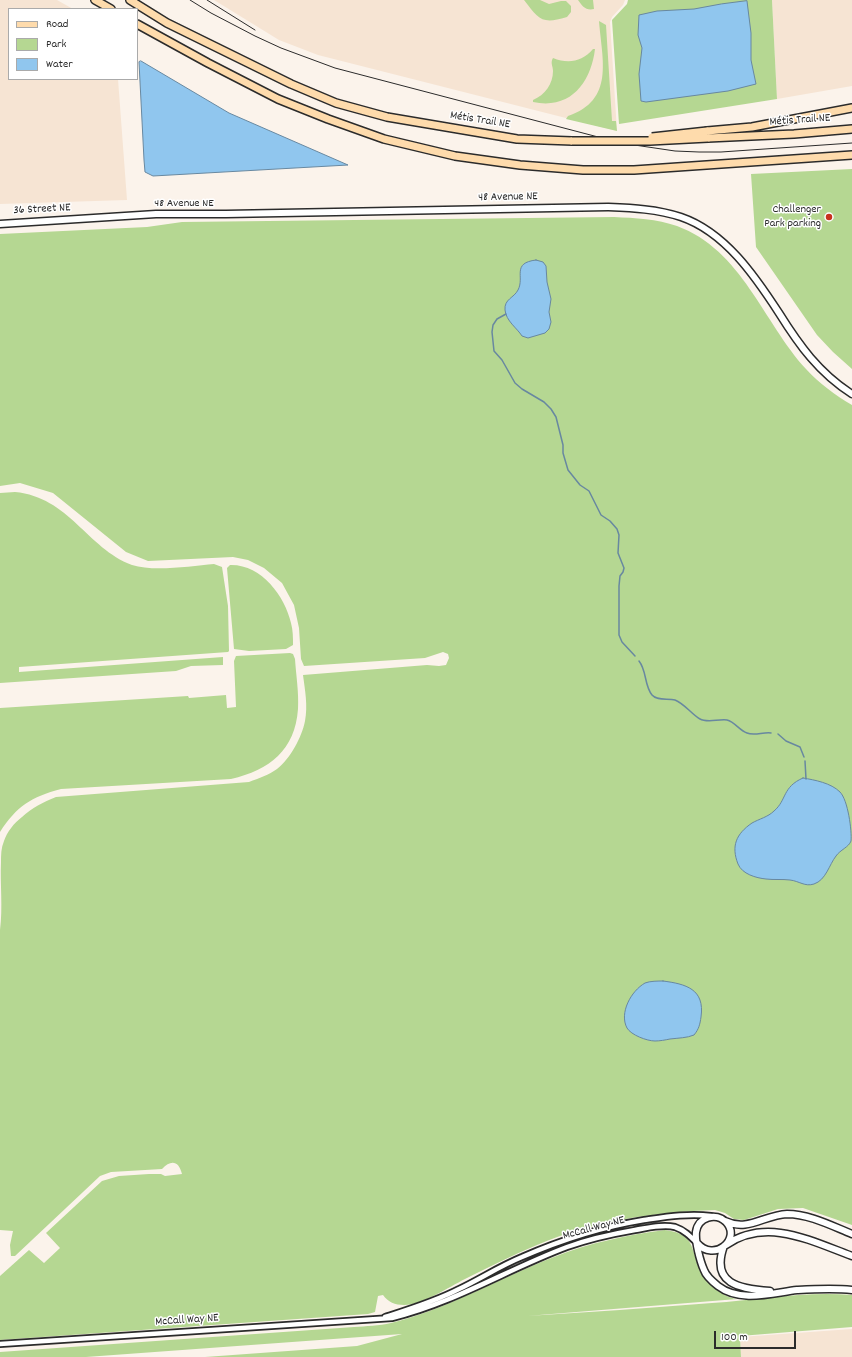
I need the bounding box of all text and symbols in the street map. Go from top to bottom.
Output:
legend [8,8,138,80]
text: Road [46,16,68,33]
text: Park [46,36,66,53]
text: Water [46,56,73,73]
street label: Métis Trail NE [449,109,511,133]
street label: Métis Trail NE [769,112,831,130]
street label: 48 Avenue NE [478,190,538,206]
street label: 48 Avenue NE [154,197,214,211]
street label: 36 Street NE [13,201,71,219]
place label: Challenger Park parking [764,203,821,231]
marker: Challenger Park parking [824,212,834,222]
street label: McCall Way NE [562,1214,626,1244]
street label: McCall Way NE [155,1312,219,1330]
scale bar [716,1323,798,1349]
text: 100 m [721,1329,748,1346]

